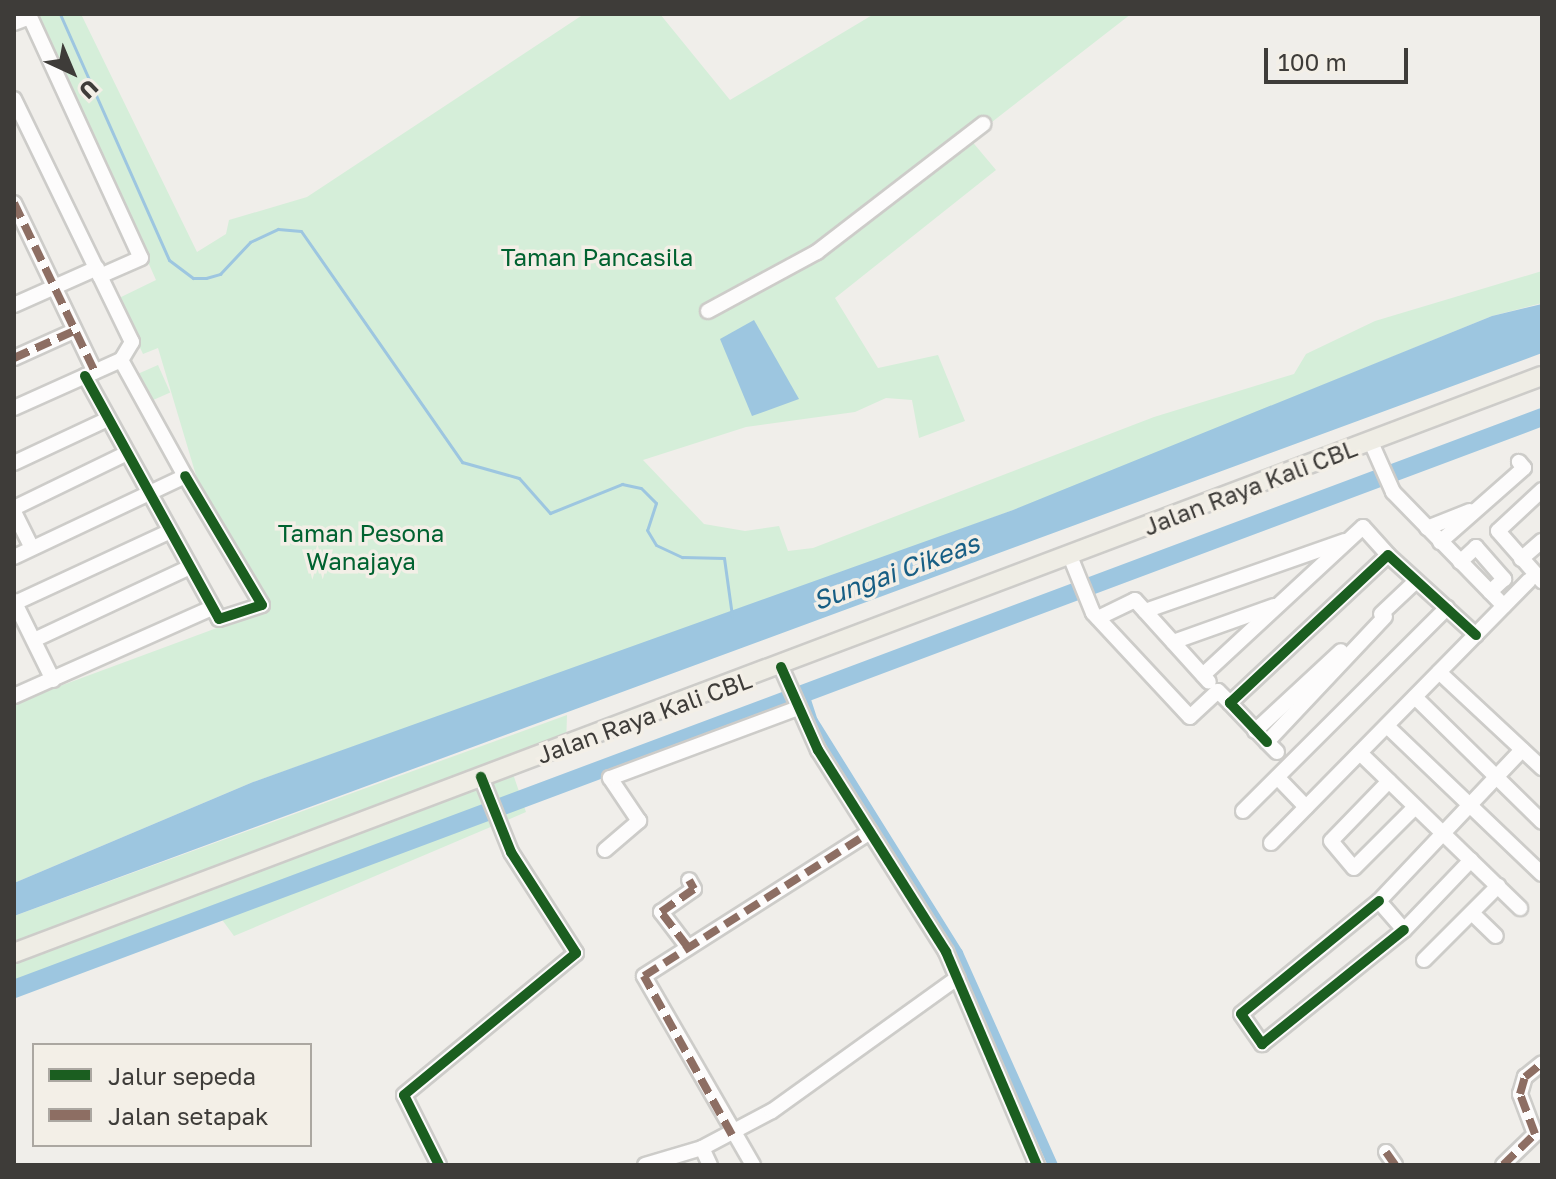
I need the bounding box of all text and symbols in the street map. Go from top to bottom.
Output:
north arrow [32,32,112,112]
scale bar [1268,32,1412,82]
text: 100 m [1278,47,1347,76]
text: U [74,74,104,105]
park label: Taman Pancasila [501,243,693,271]
street label: Jalan Raya Kali CBL [1139,433,1361,541]
park label: Taman Pesona Wanajaya [278,519,444,575]
water label: Sungai Cikeas [808,527,984,617]
street label: Jalan Raya Kali CBL [533,665,755,769]
legend [32,1043,312,1147]
text: Jalur sepeda [108,1061,256,1090]
text: Jalan setapak [108,1101,269,1130]

